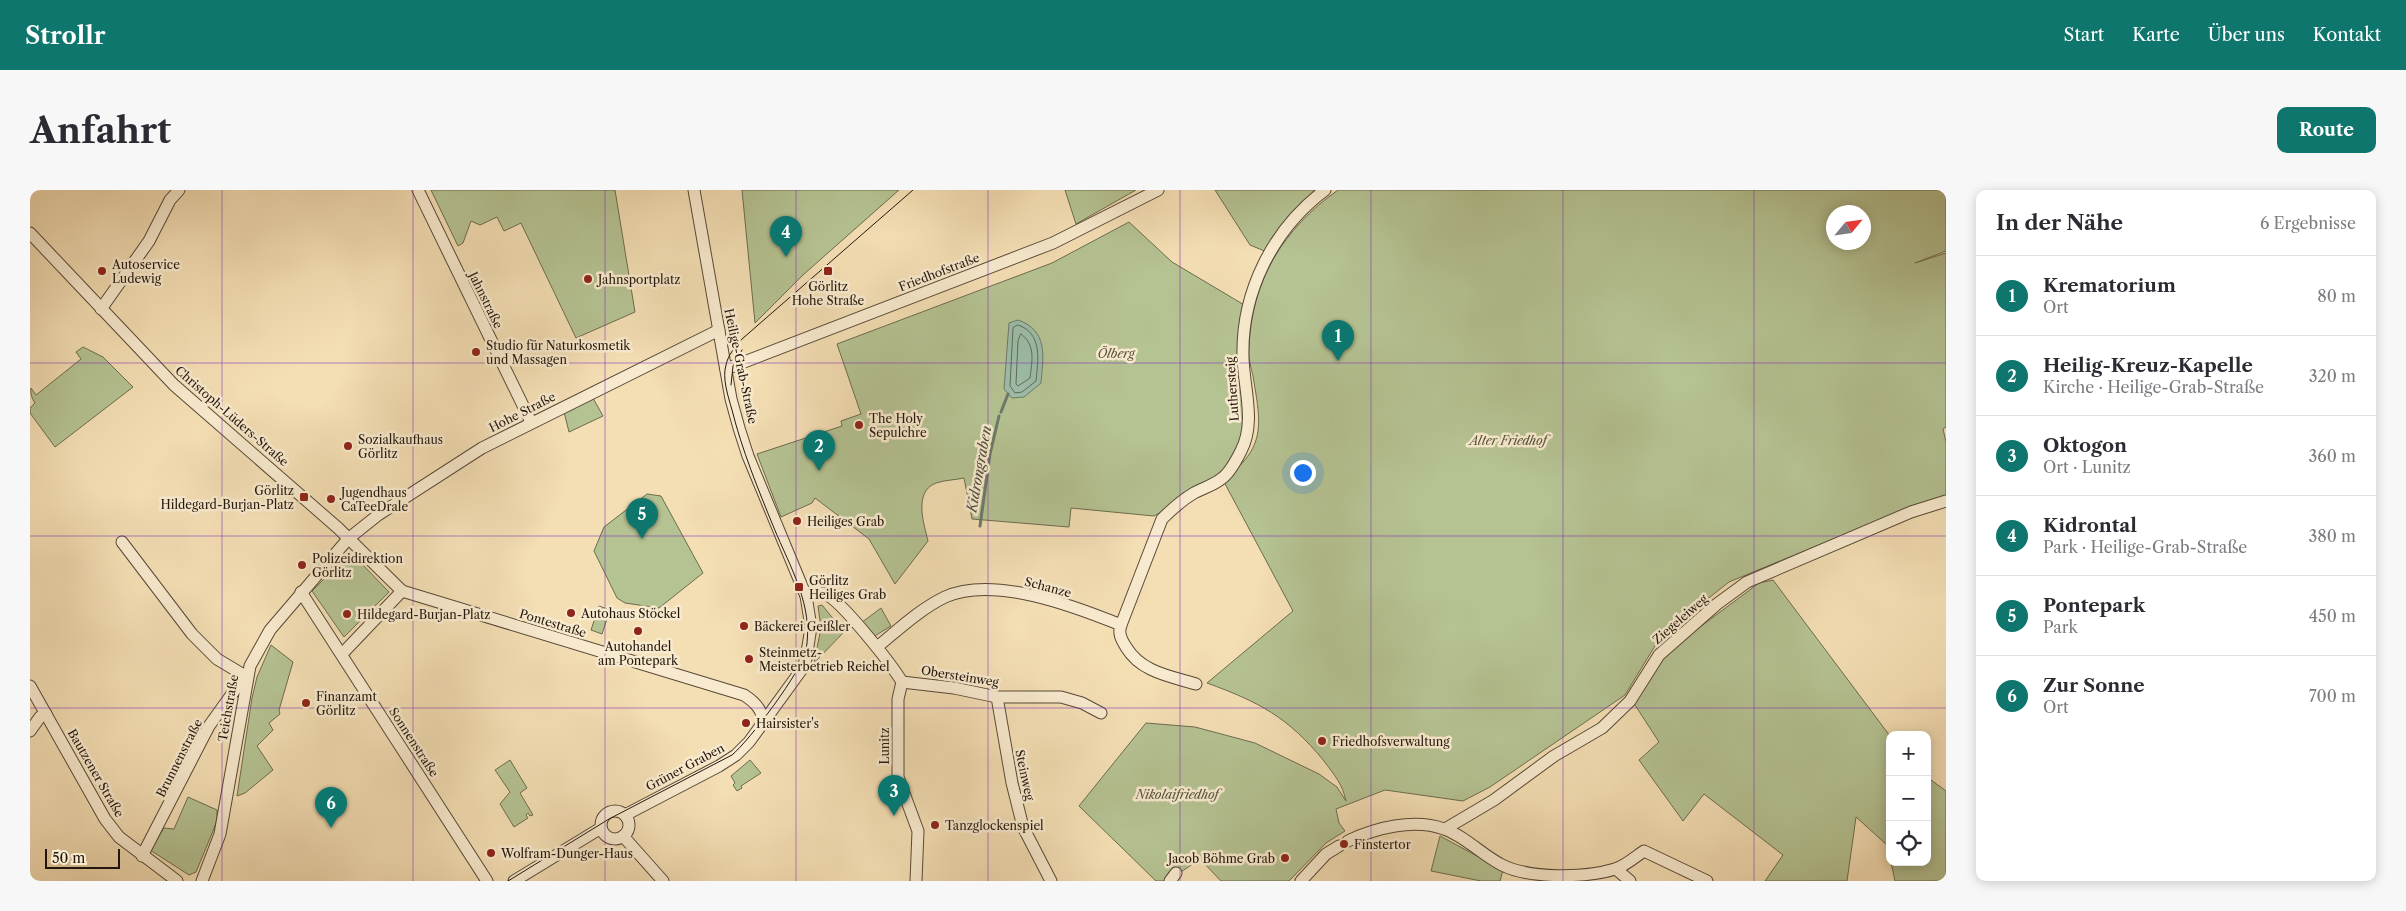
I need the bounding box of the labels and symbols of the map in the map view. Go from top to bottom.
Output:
north arrow [1826,205,1871,250]
pin: 4 [770,216,802,257]
street label: Friedhofstraße [896,250,982,294]
place label: Autoservice Ludewig [111,257,180,286]
marker: Autoservice Ludewig [96,265,108,277]
marker: Görlitz Hohe Straße [822,265,834,277]
street label: Jahnstraße [465,267,506,331]
place label: Jahnsportplatz [596,272,680,287]
marker: Jahnsportplatz [582,273,594,285]
place label: Görlitz Hohe Straße [792,279,865,308]
street label: Heilige-Grab-Straße [721,307,761,425]
pin: 1 [1322,320,1354,361]
place label: Studio für Naturkosmetik und Massagen [486,338,631,367]
park label: Ölberg [1098,345,1136,361]
marker: Studio für Naturkosmetik und Massagen [470,346,482,358]
street label: Luthersteig [1222,355,1242,422]
street label: Christoph-Lüders-Straße [172,363,292,469]
street label: Hohe Straße [486,389,558,435]
place label: The Holy Sepulchre [869,411,927,440]
marker: The Holy Sepulchre [853,419,865,431]
water label: Kidrongraben [962,424,995,515]
pin: 2 [803,430,835,471]
place label: Sozialkaufhaus Görlitz [358,432,443,461]
park label: Alter Friedhof [1468,433,1551,448]
marker: Sozialkaufhaus Görlitz [342,440,354,452]
your location [1290,460,1316,486]
place label: Görlitz Hildegard-Burjan-Platz [161,483,294,512]
place label: Jugendhaus CaTeeDrale [339,485,408,514]
marker: Görlitz Hildegard-Burjan-Platz [298,491,310,503]
marker: Jugendhaus CaTeeDrale [325,493,337,505]
pin: 5 [626,498,658,539]
place label: Heiliges Grab [807,514,884,529]
marker: Heiliges Grab [791,515,803,527]
place label: Polizeidirektion Görlitz [312,551,403,580]
marker: Polizeidirektion Görlitz [296,559,308,571]
place label: Görlitz Heiliges Grab [809,573,886,602]
street label: Schanze [1023,574,1073,600]
marker: Görlitz Heiliges Grab [793,581,805,593]
street label: Ziegeleiweg [1649,591,1711,647]
street label: Pontestraße [518,606,589,640]
place label: Autohaus Stöckel [580,606,681,621]
place label: Hildegard-Burjan-Platz [357,607,490,622]
marker: Autohaus Stöckel [565,607,577,619]
marker: Hildegard-Burjan-Platz [341,608,353,620]
place label: Bäckerei Geißler [754,619,850,634]
marker: Bäckerei Geißler [738,620,750,632]
marker: Autohandel am Pontepark [632,625,644,637]
place label: Autohandel am Pontepark [598,639,679,668]
place label: Steinmetz- Meisterbetrieb Reichel [759,645,890,674]
marker: Steinmetz- Meisterbetrieb Reichel [743,653,755,665]
street label: Obersteinweg [920,662,1001,690]
street label: Teichstraße [215,673,241,743]
place label: Finanzamt Görlitz [316,689,377,718]
marker: Finanzamt Görlitz [300,697,312,709]
street label: Sonnenstraße [386,705,442,780]
street label: Brunnenstraße [153,716,205,800]
place label: Hairsister's [756,716,819,731]
marker: Hairsister's [740,717,752,729]
street label: Bautzener Straße [65,726,127,820]
street label: Lunitz [877,728,892,764]
place label: Friedhofsverwaltung [1332,734,1450,749]
marker: Friedhofsverwaltung [1316,735,1328,747]
street label: Grüner Graben [643,740,727,794]
street label: Steinweg [1012,748,1038,802]
pin: 3 [878,775,910,816]
pin: 6 [315,787,347,828]
park label: Nikolaifriedhof [1135,787,1222,802]
place label: Tanzglockenspiel [945,818,1044,833]
marker: Tanzglockenspiel [929,819,941,831]
place label: Finstertor [1354,837,1411,852]
marker: Finstertor [1338,838,1350,850]
scale bar [45,846,120,869]
place label: Wolfram-Dunger-Haus [500,846,633,861]
marker: Wolfram-Dunger-Haus [485,847,497,859]
place label: Jacob Böhme Grab [1166,851,1275,866]
marker: Jacob Böhme Grab [1279,852,1291,864]

